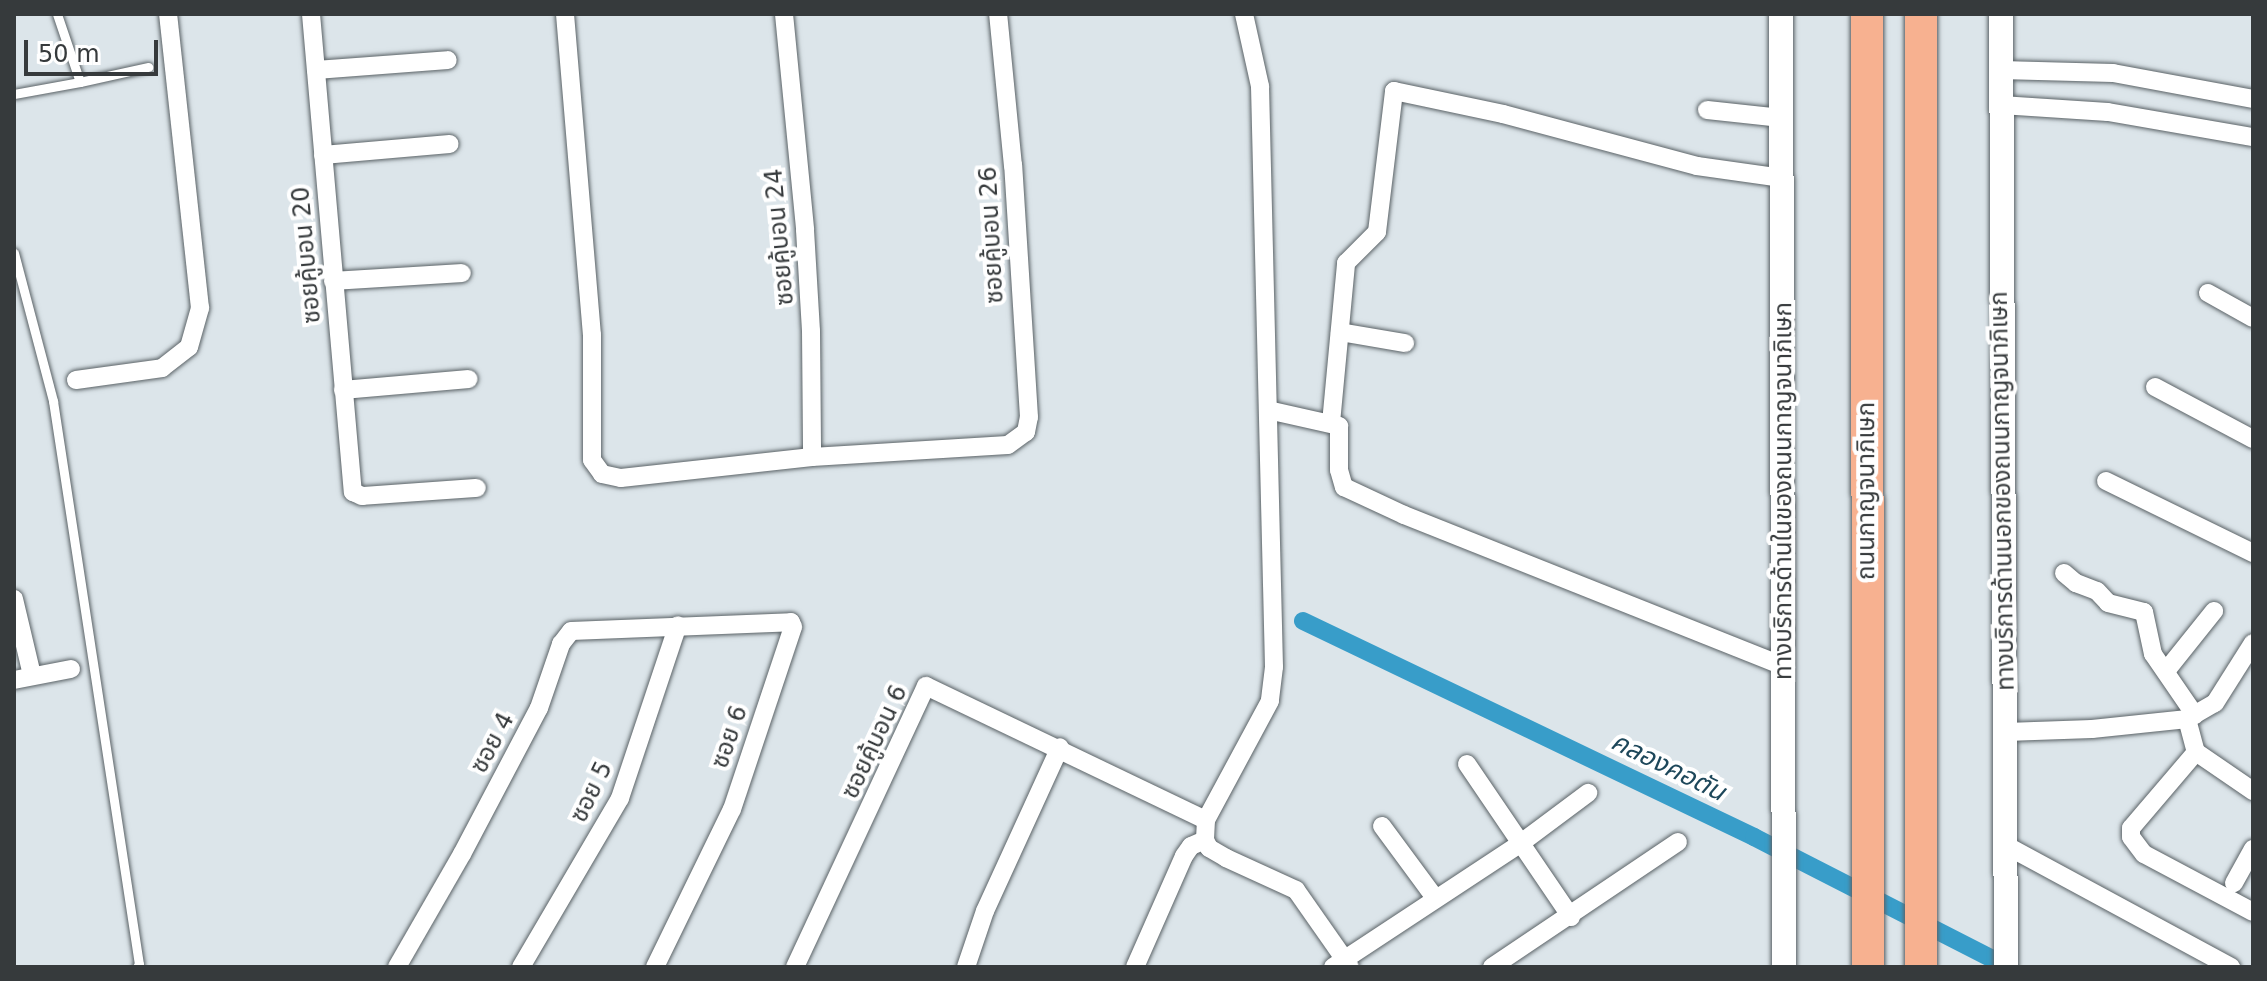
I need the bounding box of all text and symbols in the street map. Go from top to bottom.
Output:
scale bar [28,24,162,74]
text: 50 m [38,40,100,68]
street label: ซอยคู้บอน 26 [974,166,1010,304]
street label: ซอยคู้บอน 24 [760,167,800,307]
street label: ซอยคู้บอน 20 [287,185,327,325]
street label: ทางบริการด้านนอกของถนนกาญจนาภิเษก [1985,291,2021,691]
street label: ทางบริการด้านในของถนนกาญจนาภิเษก [1770,302,1798,680]
street label: ถนนกาญจนาภิเษก [1853,402,1881,580]
street label: ซอยคู้บอน 6 [836,681,914,803]
street label: ซอย 6 [706,702,754,772]
street label: ซอย 4 [465,708,521,778]
water label: คลองคอตัน [1606,726,1730,808]
street label: ซอย 5 [565,757,619,827]

